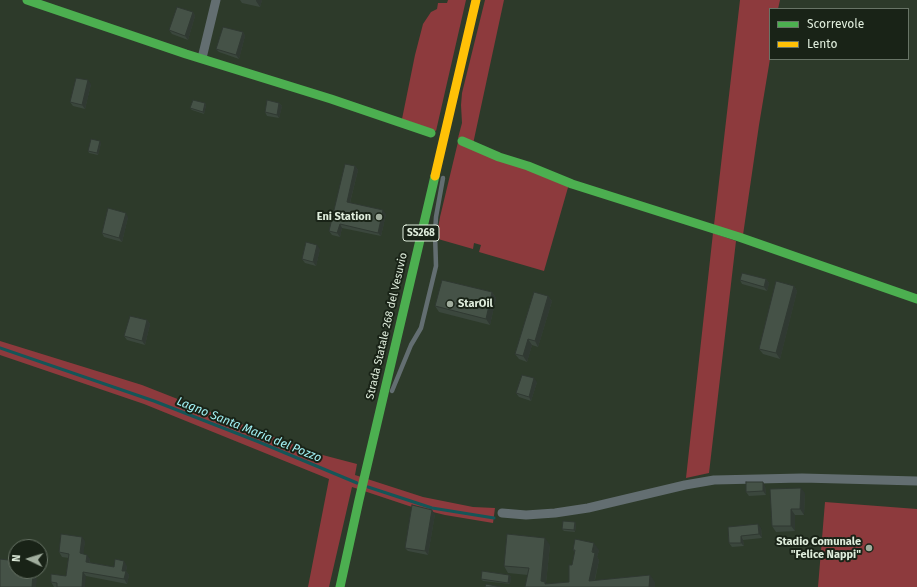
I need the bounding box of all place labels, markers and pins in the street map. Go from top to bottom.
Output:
place label: Eni Station [317,210,371,224]
marker: Eni Station [374,212,384,222]
place label: StarOil [458,297,493,311]
marker: StarOil [445,299,455,309]
place label: Stadio Comunale "Felice Nappi" [776,535,861,561]
marker: Stadio Comunale "Felice Nappi" [864,543,874,553]

